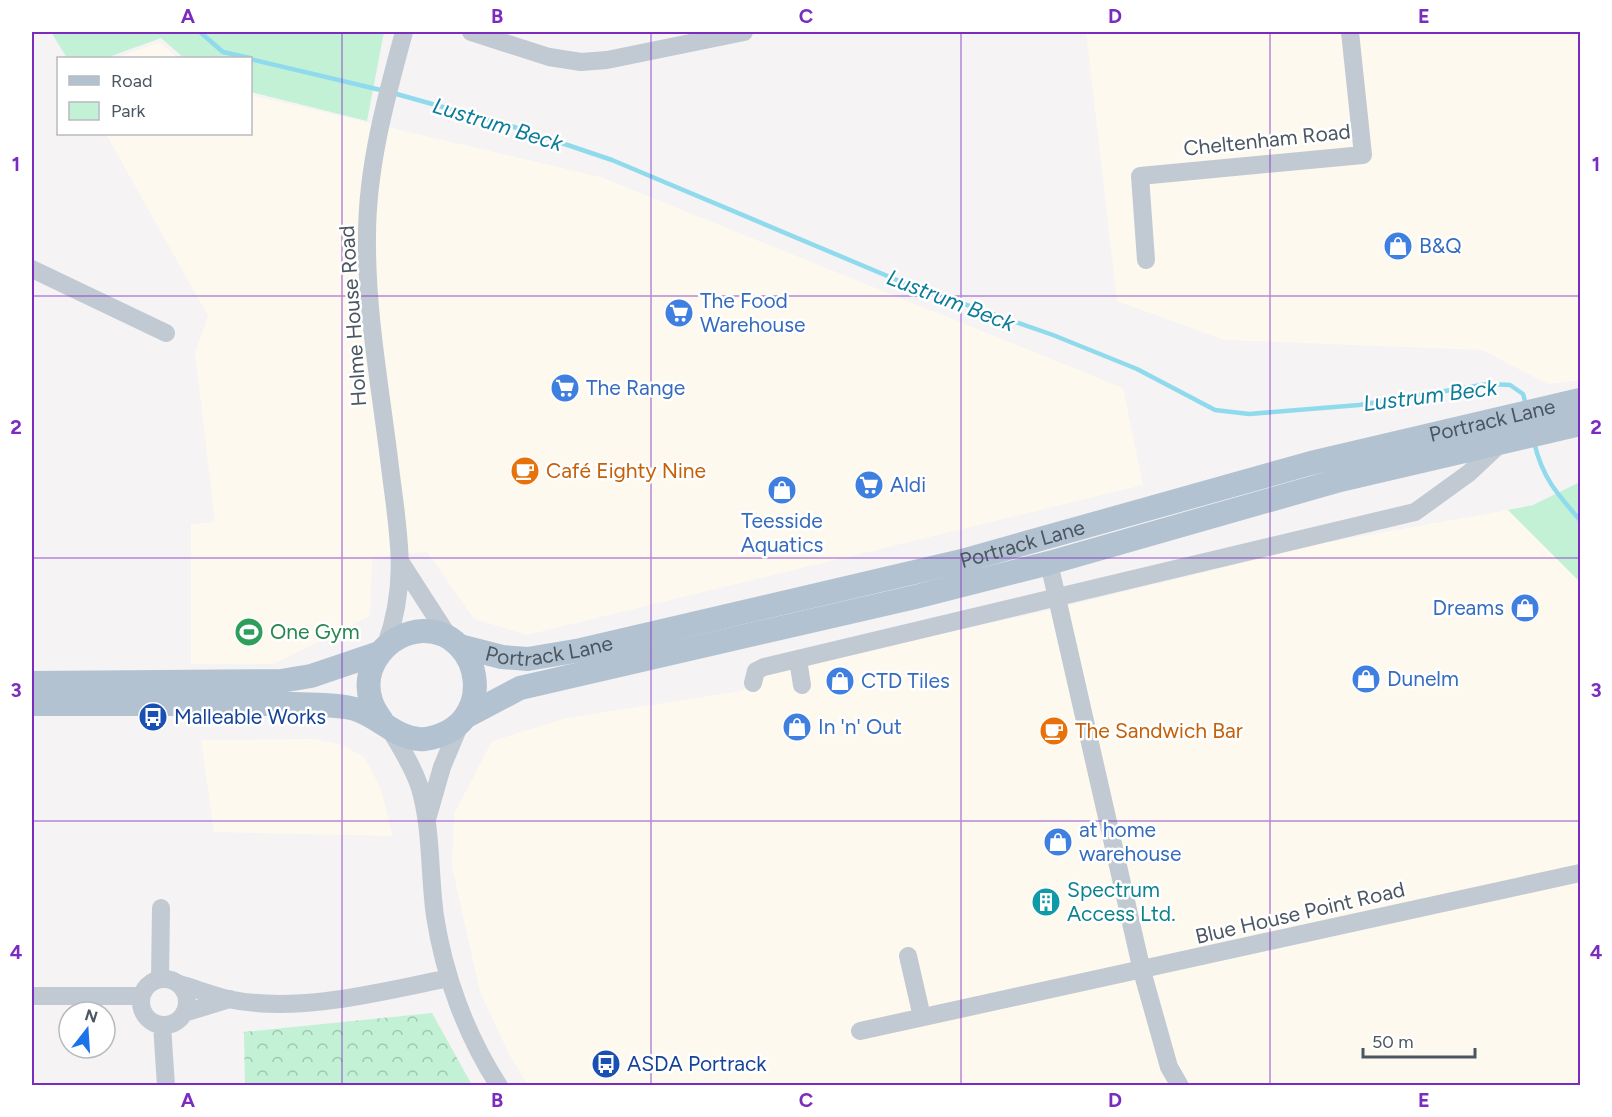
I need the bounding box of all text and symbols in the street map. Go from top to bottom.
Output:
text: A [181,4,196,28]
text: B [491,4,503,28]
text: C [799,4,813,28]
text: D [1108,4,1122,28]
text: E [1418,4,1430,28]
legend [57,57,252,135]
text: Road [111,70,152,92]
water label: Lustrum Beck [430,92,567,157]
text: Park [111,100,146,122]
street label: Cheltenham Road [1182,118,1352,161]
text: 1 [12,152,20,176]
text: 1 [1592,152,1600,176]
street label: Holme House Road [334,225,371,407]
shop icon: B&Q [1382,230,1414,262]
place label: B&Q [1419,233,1462,258]
water label: Lustrum Beck [883,264,1020,338]
place label: The Food Warehouse [700,288,805,337]
supermarket icon: The Food Warehouse [663,297,695,329]
supermarket icon: The Range [549,372,581,404]
water label: Lustrum Beck [1362,374,1500,417]
place label: The Range [586,375,685,400]
street label: Portrack Lane [1427,393,1557,447]
text: 2 [10,415,22,439]
text: 2 [1590,415,1602,439]
cafe icon: Café Eighty Nine [509,455,541,487]
place label: Café Eighty Nine [546,458,706,483]
supermarket icon: Aldi [853,469,885,501]
place label: Aldi [890,472,926,497]
shop icon: Teesside Aquatics [766,474,798,506]
place label: Teesside Aquatics [741,508,823,557]
street label: Portrack Lane [957,514,1087,573]
shop icon: Dreams [1509,592,1541,624]
place label: Dreams [1433,595,1504,620]
sports icon: One Gym [233,616,265,648]
place label: One Gym [270,619,360,644]
street label: Portrack Lane [483,630,615,671]
shop icon: Dunelm [1350,663,1382,695]
shop icon: CTD Tiles [824,665,856,697]
place label: Dunelm [1387,666,1459,691]
place label: CTD Tiles [861,668,950,693]
text: 3 [10,678,22,702]
text: 3 [1590,678,1602,702]
bus stop icon: Malleable Works [137,701,169,733]
place label: Malleable Works [174,704,326,729]
shop icon: In 'n' Out [781,711,813,743]
place label: In 'n' Out [818,714,902,739]
cafe icon: The Sandwich Bar [1038,715,1070,747]
place label: The Sandwich Bar [1075,718,1243,743]
place label: at home warehouse [1079,817,1181,866]
shop icon: at home warehouse [1042,826,1074,858]
street label: Blue House Point Road [1193,876,1407,949]
place label: Spectrum Access Ltd. [1067,877,1176,926]
building icon: Spectrum Access Ltd. [1030,886,1062,918]
text: 4 [10,940,23,964]
text: 4 [1590,940,1603,964]
north arrow [57,1000,117,1060]
text: N [83,1005,100,1027]
scale bar [1363,1021,1476,1059]
text: 50 m [1372,1031,1414,1053]
bus stop icon: ASDA Portrack [590,1048,622,1080]
place label: ASDA Portrack [627,1051,767,1076]
text: A [181,1088,196,1112]
text: B [491,1088,503,1112]
text: C [799,1088,813,1112]
text: D [1108,1088,1122,1112]
text: E [1418,1088,1430,1112]

